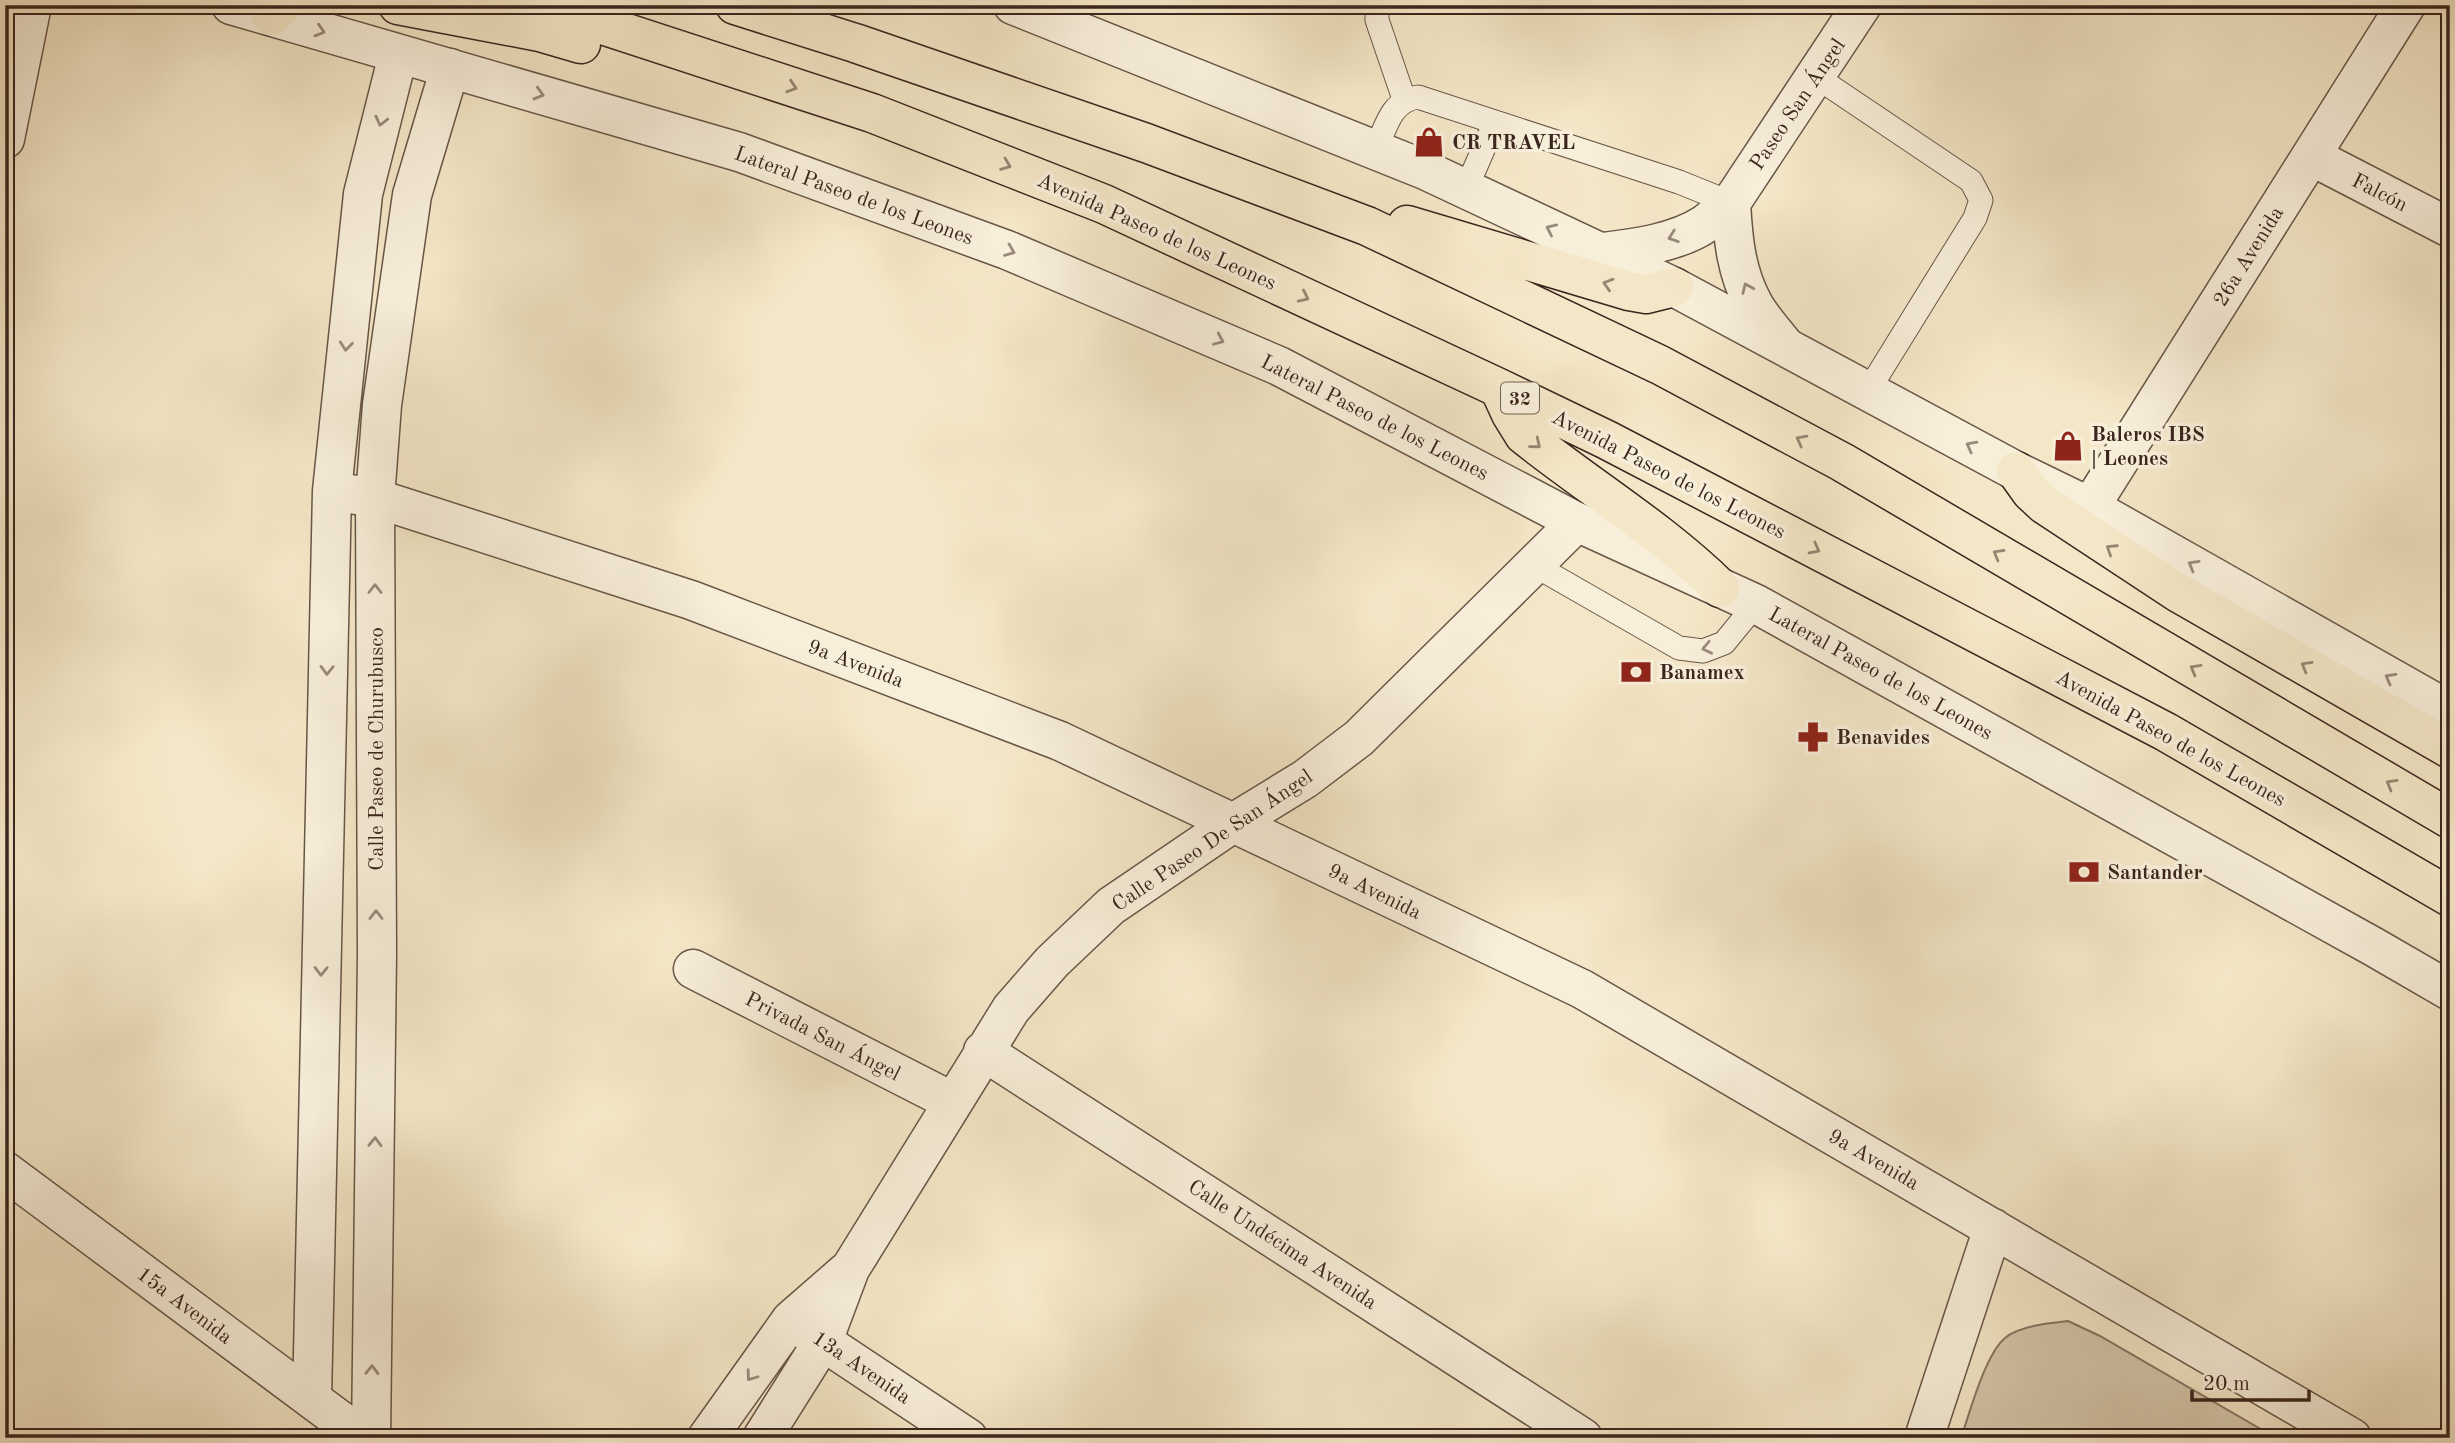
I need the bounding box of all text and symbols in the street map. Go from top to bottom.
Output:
one-way arrow [313,23,326,37]
street label: Paseo San Ángel [1743,33,1850,174]
one-way arrow [786,79,798,93]
one-way arrow [532,85,544,100]
one-way arrow [375,115,389,127]
shop icon: CR TRAVEL [1412,125,1446,159]
place label: CR TRAVEL [1452,133,1575,154]
street label: Lateral Paseo de los Leones [731,143,976,249]
one-way arrow [999,157,1011,171]
street label: Avenida Paseo de los Leones [1034,170,1279,295]
street label: Falcón [2348,170,2411,216]
street label: 26a Avenida [2210,203,2288,310]
one-way arrow [1546,223,1559,237]
one-way arrow [1667,229,1679,243]
one-way arrow [1002,243,1015,257]
one-way arrow [1602,278,1614,293]
one-way arrow [1741,283,1755,296]
one-way arrow [1297,289,1309,303]
one-way arrow [1212,332,1224,346]
one-way arrow [339,340,354,352]
street label: Lateral Paseo de los Leones [1257,352,1492,485]
road number: 32 [1501,382,1539,414]
street label: Avenida Paseo de los Leones [1548,407,1789,544]
place label: Baleros IBS | Leones [2091,425,2205,470]
shop icon: Baleros IBS | Leones [2051,429,2085,463]
one-way arrow [1796,435,1809,449]
one-way arrow [1527,436,1540,448]
one-way arrow [1965,441,1978,454]
one-way arrow [1808,541,1820,554]
one-way arrow [2106,544,2119,557]
one-way arrow [1993,549,2006,562]
one-way arrow [2187,560,2200,573]
one-way arrow [367,583,383,594]
street label: Lateral Paseo de los Leones [1765,604,1996,745]
street label: Calle Paseo de Churubusco [367,627,388,871]
street label: 9a Avenida [804,636,906,692]
one-way arrow [1701,639,1713,654]
bank icon: Banamex [1619,655,1653,689]
one-way arrow [2300,661,2313,674]
place label: Banamex [1659,663,1745,684]
one-way arrow [320,665,335,676]
one-way arrow [2189,665,2202,678]
street label: Avenida Paseo de los Leones [2052,667,2289,811]
one-way arrow [2385,673,2397,686]
pharmacy icon: Benavides [1796,720,1830,754]
place label: Benavides [1836,728,1930,749]
street label: Calle Paseo De San Ángel [1107,763,1317,916]
one-way arrow [2385,779,2398,792]
bank icon: Santander [2067,855,2101,889]
street label: 9a Avenida [1324,861,1424,924]
place label: Santander [2107,863,2203,884]
one-way arrow [368,909,384,919]
one-way arrow [313,966,328,977]
street label: Privada San Ángel [741,986,905,1086]
street label: 9a Avenida [1824,1126,1922,1195]
one-way arrow [367,1136,382,1147]
street label: Calle Undécima Avenida [1184,1176,1380,1314]
street label: 15a Avenida [132,1264,236,1349]
street label: 13a Avenida [808,1328,914,1409]
scale bar [2192,1359,2310,1403]
one-way arrow [364,1364,380,1374]
one-way arrow [747,1368,759,1381]
text: 20 m [2203,1374,2250,1395]

